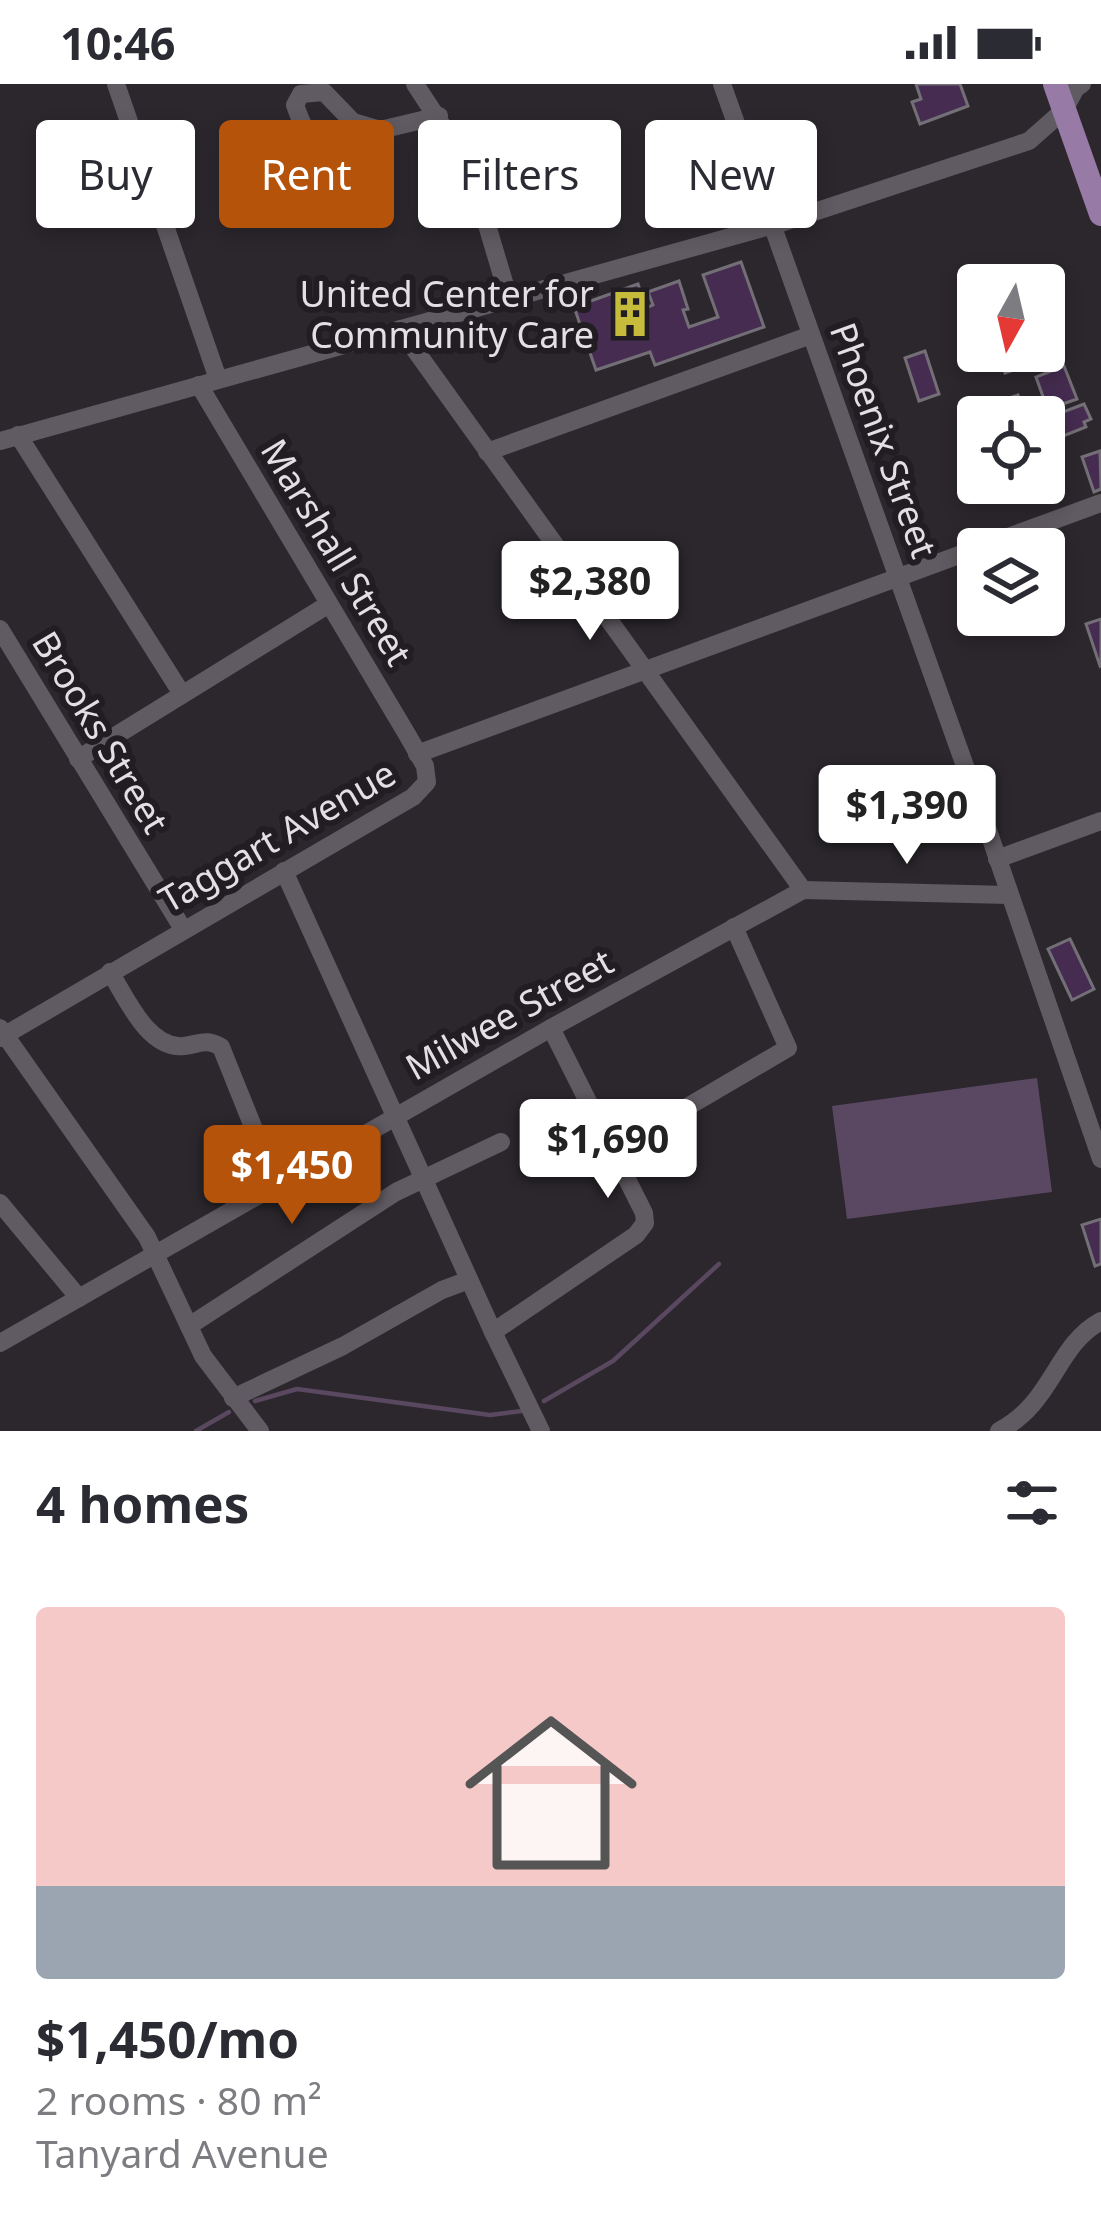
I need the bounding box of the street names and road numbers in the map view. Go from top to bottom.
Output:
street label: Phoenix Street [819,316,949,564]
street label: Marshall Street [250,430,424,674]
street label: Brooks Street [21,622,181,842]
street label: Taggart Avenue [150,748,404,924]
street label: Milwee Street [397,937,621,1091]

